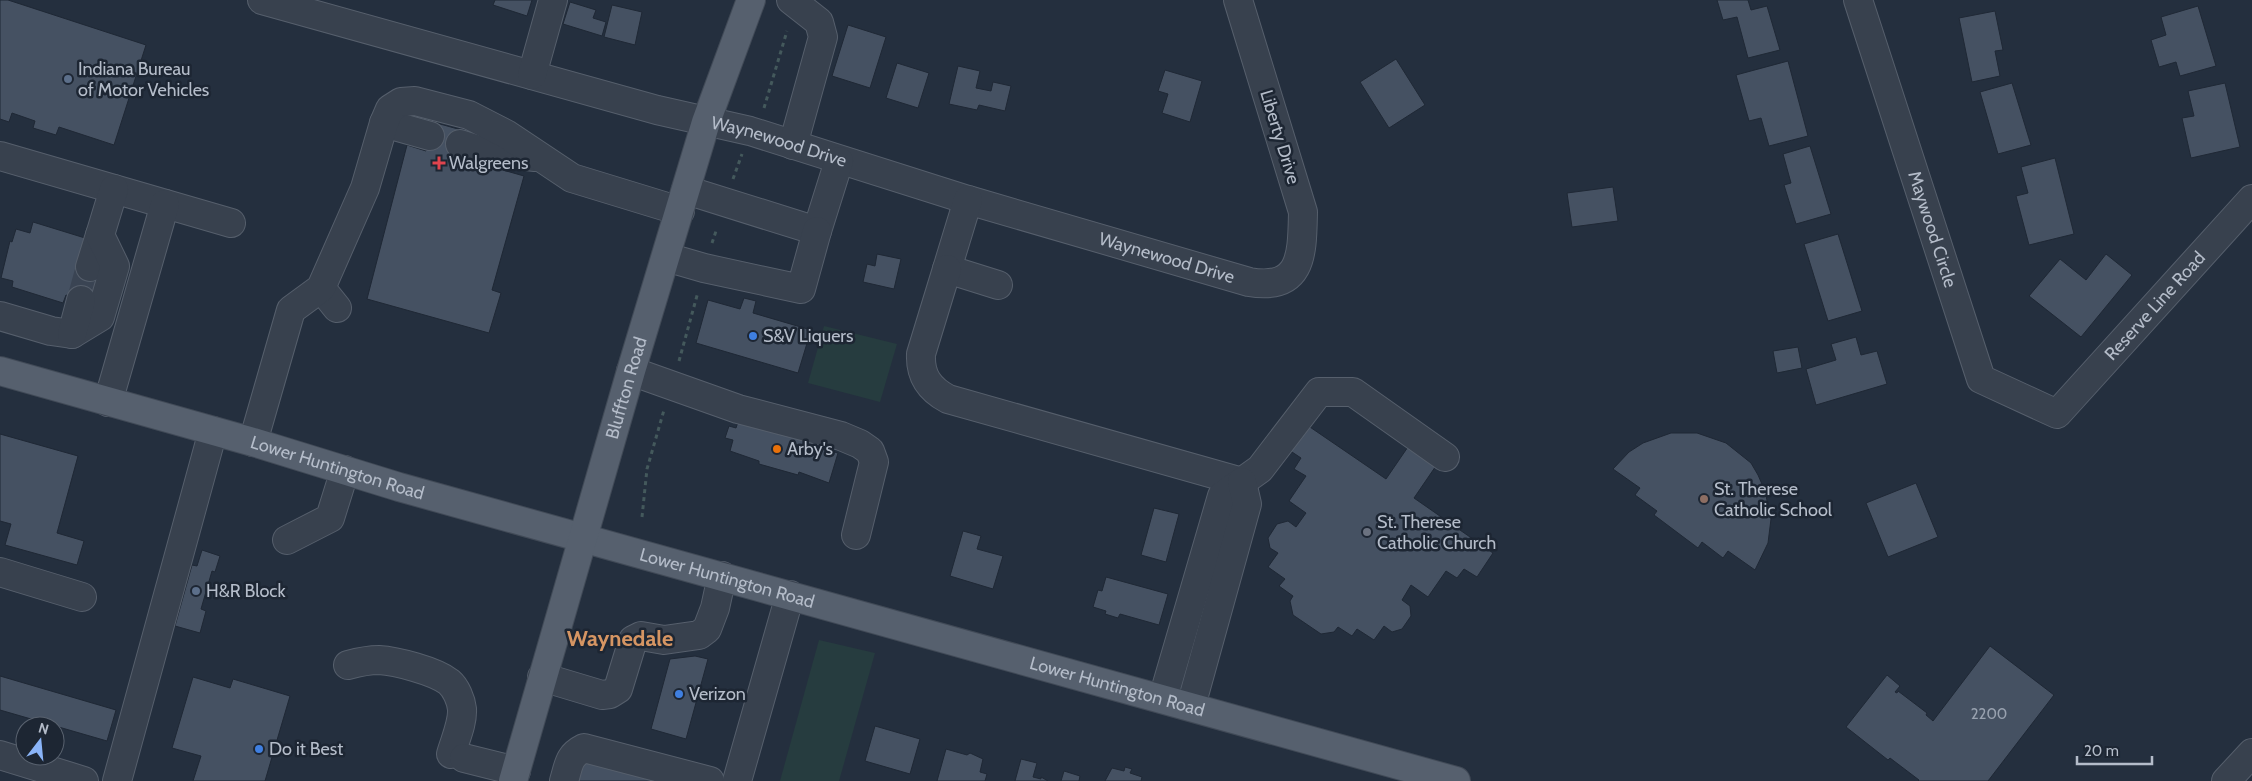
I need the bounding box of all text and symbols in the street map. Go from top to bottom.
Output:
place label: Indiana Bureau of Motor Vehicles [78,58,209,101]
marker: Indiana Bureau of Motor Vehicles [62,73,74,85]
street label: Liberty Drive [1255,87,1305,187]
street label: Waynewood Drive [709,112,849,172]
place label: Walgreens [449,152,529,174]
marker: Walgreens [433,157,445,169]
street label: Maywood Circle [1903,168,1962,290]
street label: Waynewood Drive [1096,228,1237,288]
street label: Reserve Line Road [2100,247,2210,365]
place label: S&V Liquers [763,325,854,347]
marker: S&V Liquers [747,330,759,342]
street label: Bluffton Road [601,334,652,442]
street label: Lower Huntington Road [248,431,427,504]
place label: Arby's [787,438,833,460]
marker: Arby's [771,443,783,455]
place label: St. Therese Catholic School [1714,478,1833,521]
marker: St. Therese Catholic School [1698,493,1710,505]
place label: St. Therese Catholic Church [1377,511,1496,554]
marker: St. Therese Catholic Church [1361,526,1373,538]
street label: Lower Huntington Road [637,543,817,613]
place label: H&R Block [206,580,286,602]
marker: H&R Block [190,585,202,597]
district label: Waynedale [567,625,673,652]
street label: Lower Huntington Road [1027,652,1207,722]
place label: Verizon [689,683,746,705]
marker: Verizon [673,688,685,700]
house number: 2200 [1971,705,2007,723]
north arrow [15,716,65,766]
text: N [36,718,51,739]
scale bar [2077,734,2152,766]
place label: Do it Best [269,738,343,760]
text: 20 m [2084,742,2119,760]
marker: Do it Best [253,743,265,755]

